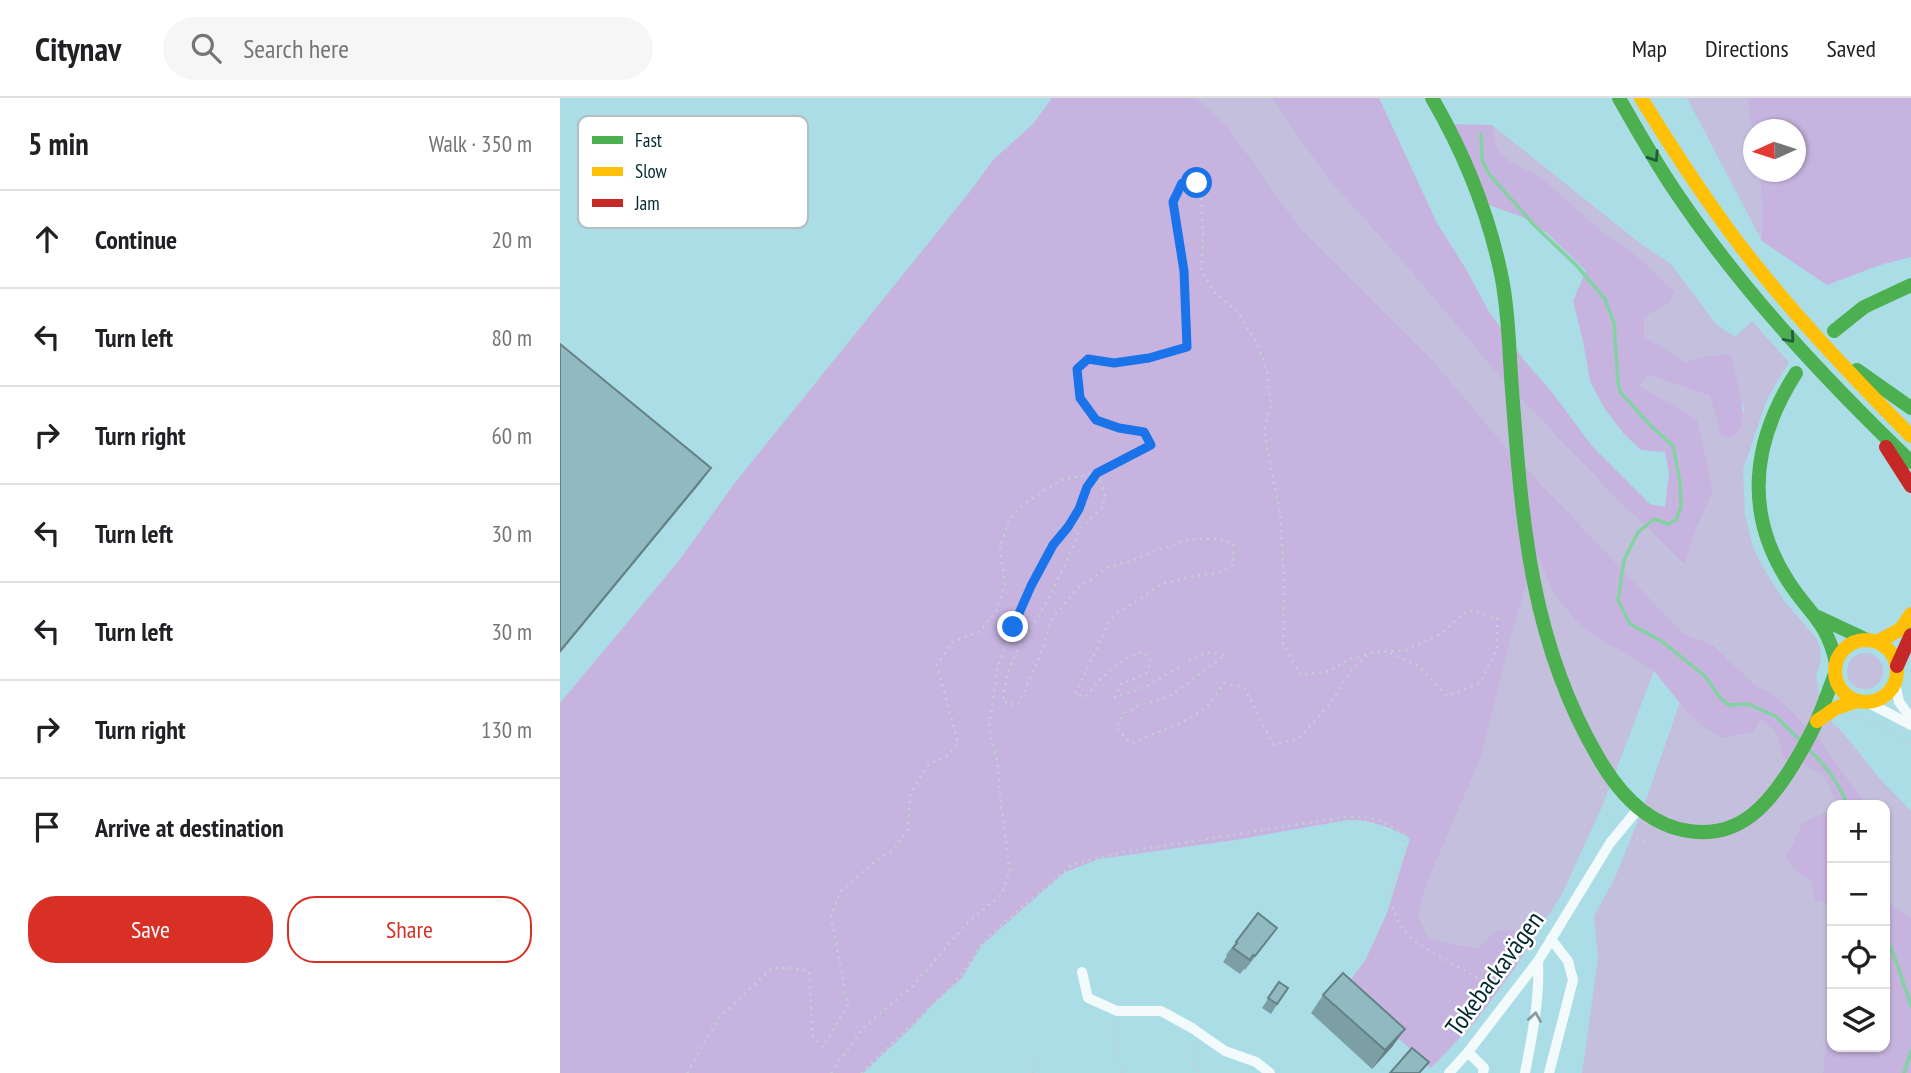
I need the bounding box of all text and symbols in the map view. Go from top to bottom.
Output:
search box [163,17,653,80]
text: Citynav [35,27,121,70]
icon: search [187,29,225,67]
text: Search here [243,32,349,65]
text: Map [1632,33,1667,64]
text: Directions [1705,33,1789,64]
text: Saved [1827,33,1876,64]
legend [578,116,808,228]
north arrow [1743,119,1806,182]
text: 5 min [28,124,89,163]
text: Fast [635,128,663,152]
text: Walk · 350 m [429,129,532,158]
one-way arrow [1645,149,1658,162]
text: Slow [635,159,668,183]
route start [1181,167,1212,198]
text: Jam [634,191,660,215]
icon: ahead [28,220,66,258]
text: Continue [95,223,177,256]
text: 20 m [491,225,532,254]
icon: left [28,318,66,356]
text: Turn left [95,321,173,354]
text: 80 m [491,323,532,352]
one-way arrow [1782,330,1794,343]
icon: right [28,416,66,454]
text: Turn right [95,419,186,452]
text: 60 m [491,421,532,450]
icon: left [28,514,66,552]
text: Turn left [95,517,173,550]
text: 30 m [491,519,532,548]
route end [997,611,1028,642]
icon: left [28,612,66,650]
text: Turn left [95,615,173,648]
text: 30 m [491,617,532,646]
icon: right [28,710,66,748]
text: Turn right [95,713,186,746]
text: 130 m [481,715,532,744]
map controls [1827,800,1890,1052]
button: + [1827,800,1890,863]
icon: arrive [28,808,66,846]
text: Arrive at destination [95,811,284,844]
button: − [1827,863,1890,926]
button: Save [28,896,273,963]
button: Share [287,896,532,963]
street label: Tokebackavägen [1438,904,1550,1042]
button: locate [1827,926,1890,989]
button: layers [1827,989,1890,1052]
one-way arrow [1527,1011,1542,1023]

